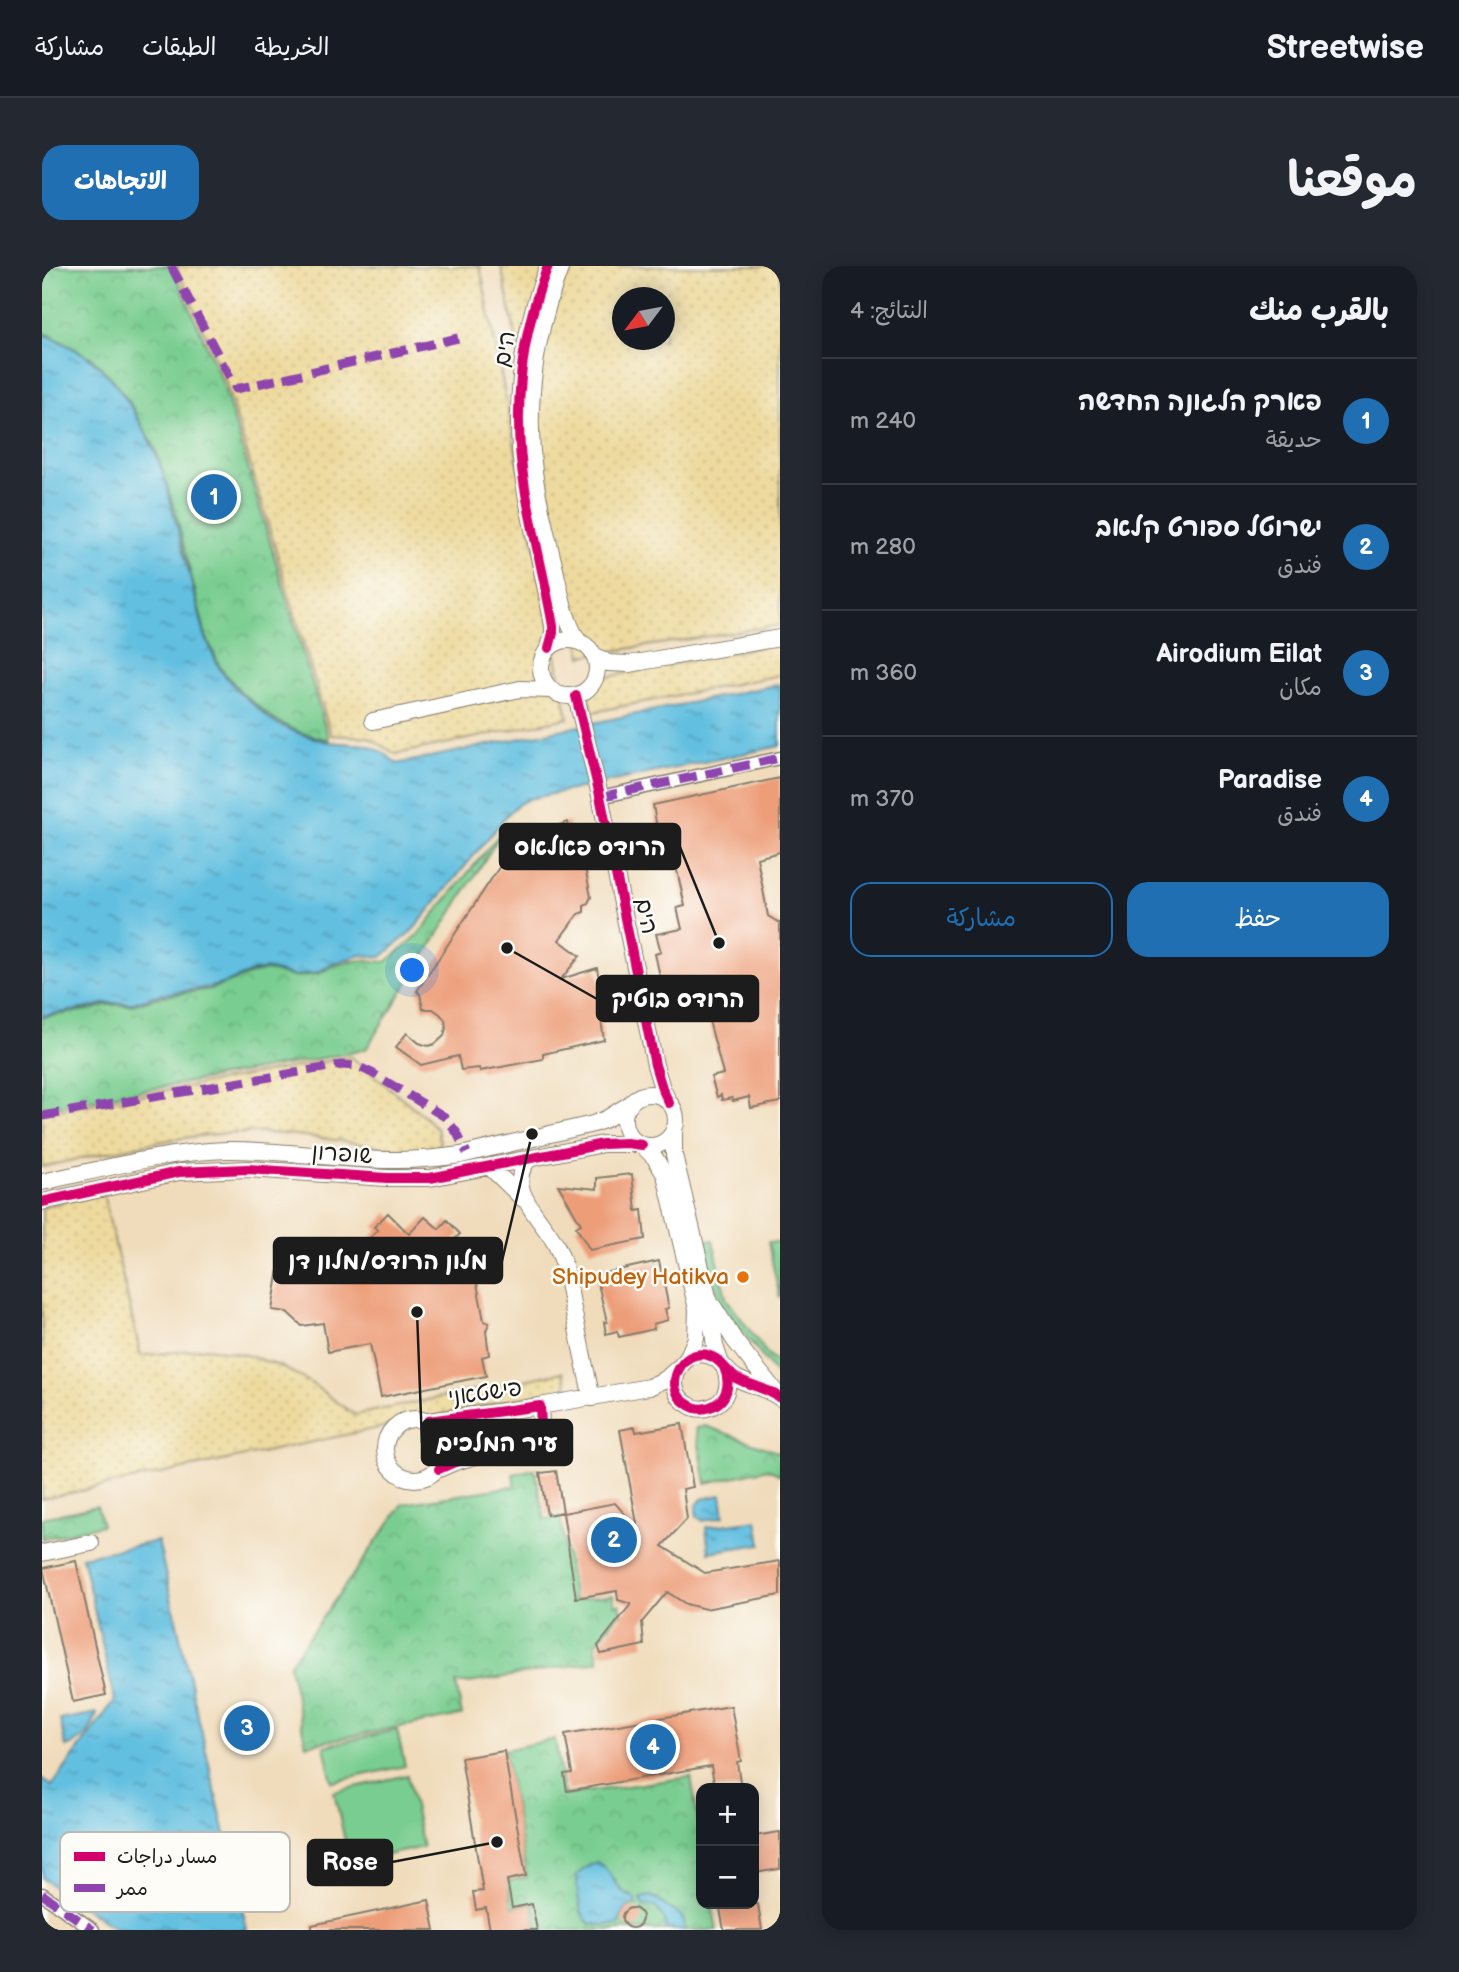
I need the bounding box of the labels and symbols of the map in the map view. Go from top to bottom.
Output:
north arrow [612,287,675,350]
street label: הים [488,329,522,369]
pin: 1 [191,471,237,523]
callout: הרודס פאלאס [500,824,680,869]
text: הרודס פאלאס [514,833,666,862]
street label: הים [629,895,663,937]
your location [395,953,429,987]
callout: הרודס בוטיק [597,976,758,1021]
text: הרודס בוטיק [611,985,745,1014]
street label: שופרון [311,1138,373,1170]
callout: מלון הרודס/מלון דן [274,1238,502,1283]
text: מלון הרודס/מלון דן [288,1247,488,1276]
place label: Shipudey Hatikva [552,1263,729,1291]
marker: Shipudey Hatikva [735,1269,751,1285]
street label: פישטאני [446,1374,524,1412]
callout: עיר המלכים [422,1420,572,1465]
text: עיר המלכים [436,1429,558,1458]
pin: 2 [591,1514,637,1566]
pin: 3 [224,1702,270,1754]
pin: 4 [630,1721,676,1773]
legend [60,1832,290,1912]
callout: Rose [308,1840,392,1885]
text: مسار دراجات [117,1846,218,1869]
text: Rose [322,1848,378,1877]
text: ممر [115,1878,148,1901]

